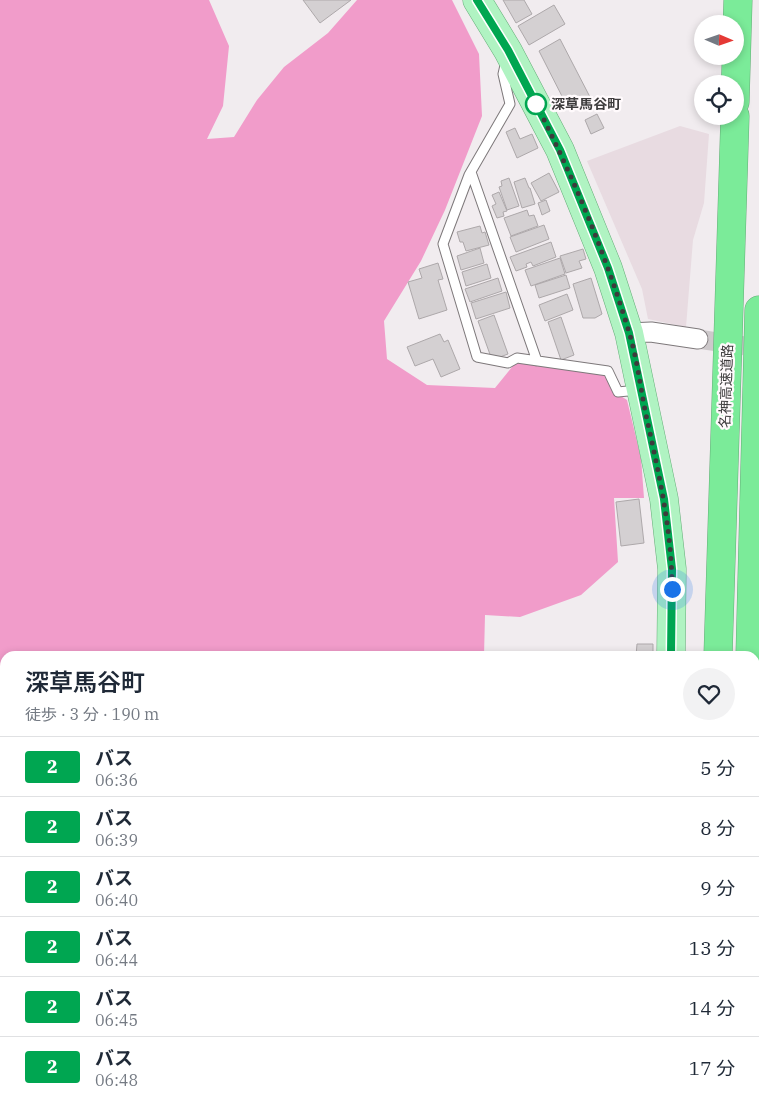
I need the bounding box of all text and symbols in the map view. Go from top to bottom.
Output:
north arrow [694,15,744,65]
map controls [694,15,744,125]
button: locate [694,75,744,125]
marker: 深草馬谷町 [525,93,547,115]
place label: 深草馬谷町 [551,95,621,113]
street label: 名神高速道路 [716,344,736,428]
your location [660,577,685,602]
text: 深草馬谷町 [25,666,145,698]
button: heart [683,668,735,720]
text: 徒歩 · 3 分 · 190 m [25,704,159,724]
text: バス [95,746,133,770]
text: 2 [47,755,58,778]
text: 5 分 [700,756,735,780]
text: 06:36 [95,770,138,790]
text: バス [95,806,133,830]
text: 2 [47,815,58,838]
text: 8 分 [700,816,735,840]
text: 06:39 [95,830,138,850]
text: バス [95,866,133,890]
text: 2 [47,875,58,898]
text: 9 分 [700,876,735,900]
text: 06:40 [95,890,138,910]
text: バス [95,926,133,950]
text: 2 [47,935,58,958]
text: 13 分 [689,936,735,960]
text: 06:44 [95,950,138,970]
text: バス [95,986,133,1010]
text: 2 [47,995,58,1018]
text: 14 分 [689,996,735,1020]
text: 06:45 [95,1010,138,1030]
text: バス [95,1046,133,1070]
text: 2 [47,1055,58,1078]
text: 17 分 [689,1056,735,1080]
text: 06:48 [95,1070,138,1090]

